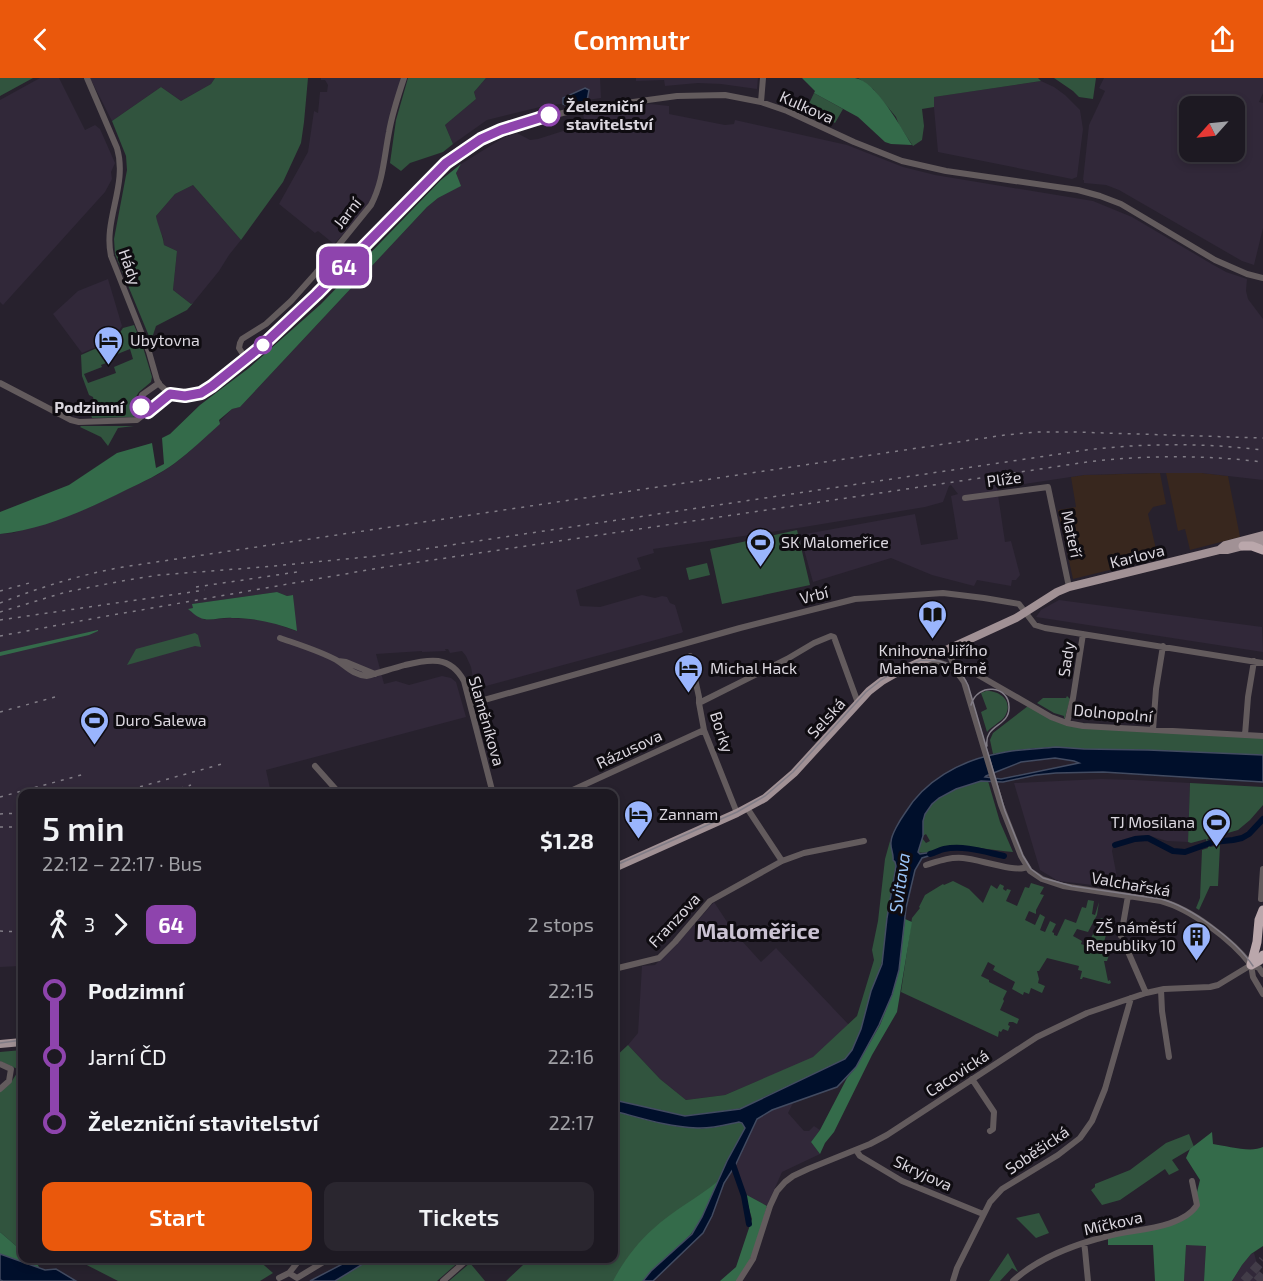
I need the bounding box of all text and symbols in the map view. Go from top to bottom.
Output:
icon: back [24,23,57,56]
text: Commutr [573,23,690,55]
icon: share [1206,23,1239,56]
street label: Kulkova [777,86,837,127]
place label: Železniční stavitelství [566,96,655,133]
north arrow [1179,96,1245,162]
map controls [1179,96,1245,162]
marker: Železniční stavitelství [538,104,560,126]
street label: Jarní [329,193,365,232]
street label: Hády [115,246,146,288]
line badge: 64 [317,246,371,285]
text: 64 [331,254,357,279]
hotel icon: Ubytovna [93,324,125,366]
place label: Ubytovna [130,330,200,349]
unlabelled marker [254,336,272,354]
marker: Podzimní [130,396,152,418]
place label: Podzimní [54,397,126,416]
street label: Plíže [985,467,1023,490]
street label: Mateří [1058,508,1087,560]
sports icon: SK Malomeřice [744,526,776,568]
place label: SK Malomeřice [781,532,889,551]
street label: Karlova [1108,540,1166,571]
street label: Vrbí [798,582,831,607]
library icon: Knihovna Jiřího Mahena v Brně [917,598,949,640]
street label: Sady [1053,639,1078,678]
place label: Knihovna Jiřího Mahena v Brně [878,640,988,677]
hotel icon: Michal Hack [673,652,705,694]
place label: Michal Hack [710,658,797,677]
street label: Slaměníkova [466,674,509,768]
street label: Selská [803,694,849,742]
street label: Dolnopolní [1073,700,1154,726]
sports icon: Duro Salewa [78,704,110,746]
street label: Borky [707,709,738,755]
place label: Duro Salewa [115,710,207,729]
street label: Rázusova [593,725,665,772]
hotel icon: Zannam [622,798,654,840]
place label: Zannam [659,804,718,823]
sports icon: TJ Mosilana [1200,806,1232,848]
text: 5 min [42,808,125,848]
place label: TJ Mosilana [1110,812,1195,831]
text: $1.28 [540,827,594,853]
text: 22:12 – 22:17 · Bus [42,851,202,875]
water label: Svitava [884,851,914,915]
street label: Valchařská [1090,867,1172,900]
street label: Franzova [644,889,703,951]
icon: walk [42,908,75,941]
icon: forward [104,908,137,941]
text: 3 [84,912,95,936]
text: 64 [158,912,184,937]
text: 2 stops [527,912,594,936]
district label: Maloměřice [696,917,820,943]
place label: ZŠ náměstí Republiky 10 [1086,917,1177,954]
building icon: ZŠ náměstí Republiky 10 [1181,920,1213,962]
text: Podzimní [88,977,184,1003]
text: 22:15 [548,978,594,1002]
text: Jarní ČD [88,1043,167,1069]
text: 22:16 [547,1044,594,1068]
street label: Cacovická [921,1045,992,1100]
text: Železniční stavitelství [88,1109,319,1135]
text: 22:17 [549,1110,594,1134]
street label: Soběšická [1001,1121,1072,1178]
street label: Skryjova [891,1151,955,1195]
button: Start [42,1182,312,1251]
button: Tickets [324,1182,594,1251]
street label: Míčkova [1082,1207,1144,1239]

